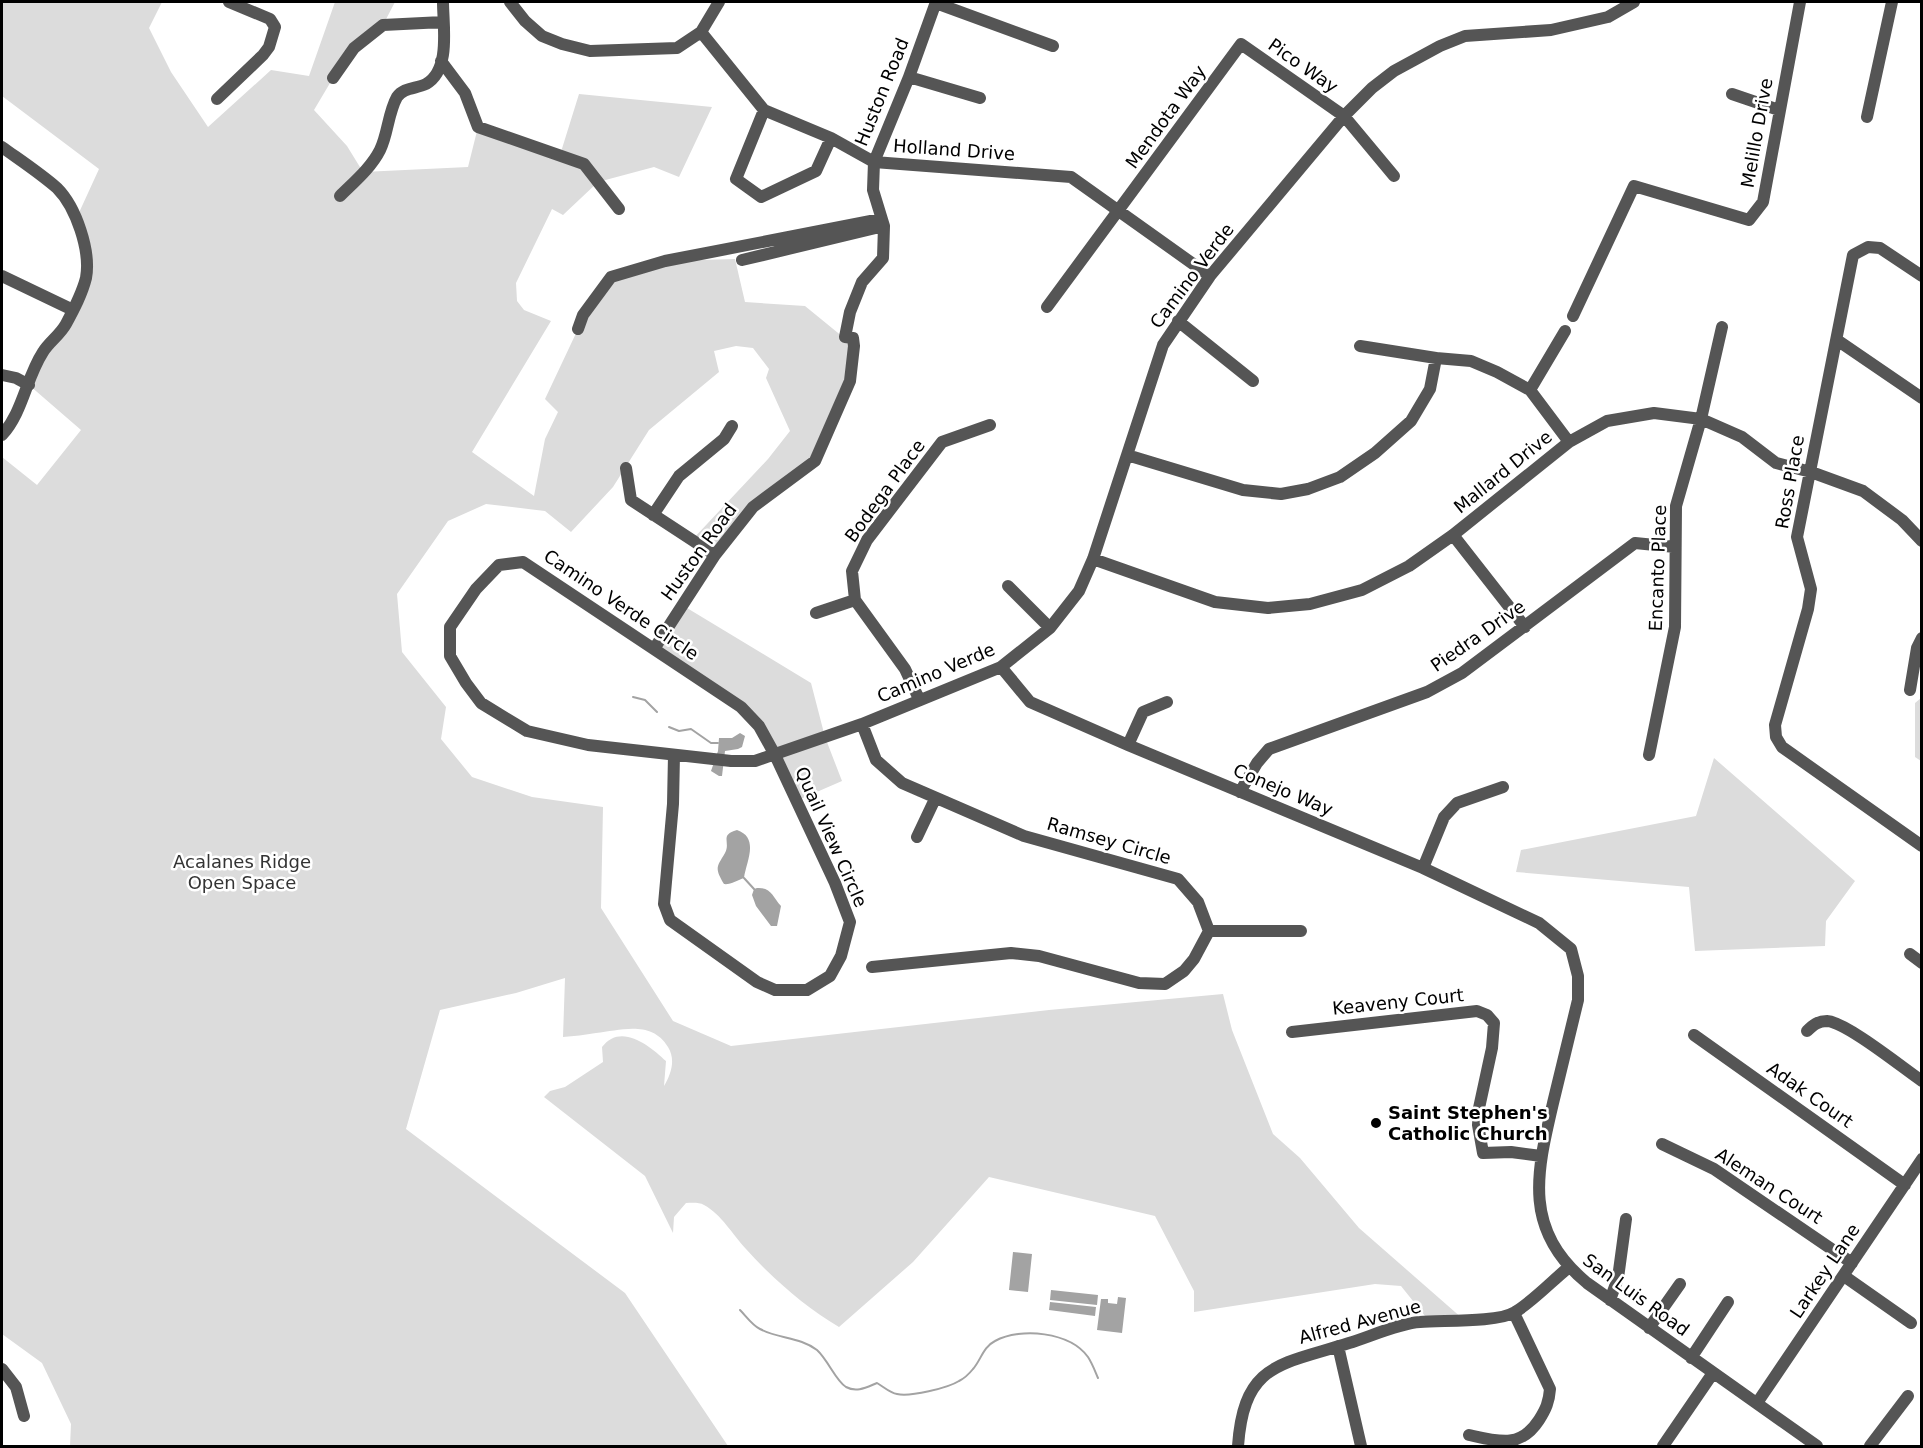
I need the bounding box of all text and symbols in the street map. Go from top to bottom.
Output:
street label: Pico Way [1264,34,1343,97]
street label: Huston Road [850,35,913,149]
street label: Mendota Way [1121,61,1210,172]
street label: Melillo Drive [1736,76,1777,190]
street label: Holland Drive [892,135,1016,164]
street label: Camino Verde [1145,219,1238,332]
street label: Mallard Drive [1450,426,1556,517]
street label: Ross Place [1771,433,1808,531]
street label: Bodega Place [840,435,929,546]
street label: Huston Road [656,499,741,604]
street label: Encanto Place [1645,504,1670,632]
street label: Camino Verde Circle [540,545,703,664]
street label: Piedra Drive [1427,595,1529,676]
street label: Camino Verde [874,638,998,707]
street label: Conejo Way [1230,759,1336,820]
street label: Quail View Circle [791,763,872,910]
street label: Ramsey Circle [1045,813,1174,868]
park label: Acalanes Ridge Open Space [173,851,311,893]
street label: Keaveny Court [1331,984,1465,1019]
street label: Adak Court [1763,1057,1857,1132]
place label: Saint Stephen's Catholic Church [1388,1102,1548,1144]
marker: Saint Stephen's Catholic Church [1369,1116,1383,1130]
street label: Aleman Court [1712,1143,1827,1228]
street label: Larkey Lane [1785,1220,1864,1322]
street label: San Luis Road [1579,1249,1693,1340]
street label: Alfred Avenue [1296,1295,1423,1348]

